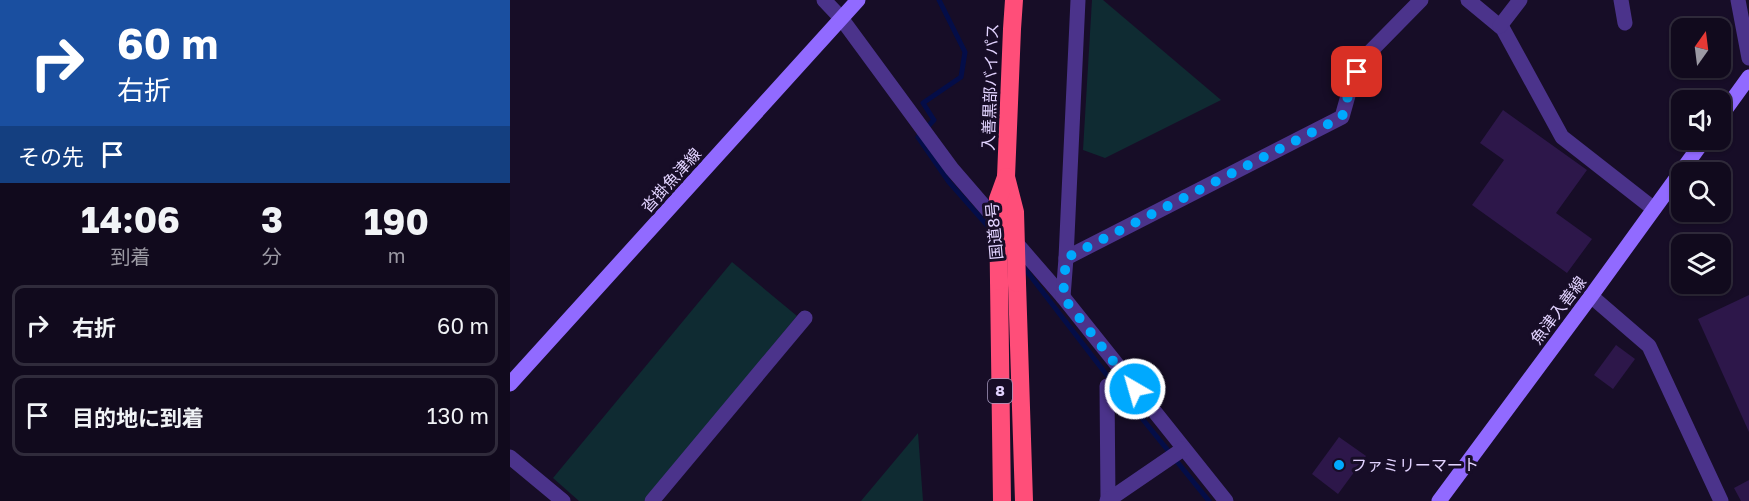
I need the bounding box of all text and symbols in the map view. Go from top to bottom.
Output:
text: 60 m [117,18,218,68]
north arrow [1671,18,1731,78]
map controls [1671,18,1731,294]
street label: 入善黒部バイパス [978,23,1002,151]
icon: right [18,24,96,102]
pin [1331,46,1382,97]
icon: arrive [1340,55,1373,88]
text: 右折 [117,74,171,106]
button: sound [1671,90,1731,150]
icon: arrive [96,138,129,171]
text: その先 [18,143,84,170]
street label: 沓掛魚津線 [637,144,705,216]
button: search [1671,162,1731,222]
text: 14:06 [81,198,180,241]
text: 3 [261,198,283,241]
text: 190 [364,200,429,243]
street label: 国道8号 [982,201,1006,261]
button: layers [1671,234,1731,294]
text: m [388,243,405,267]
text: 到着 [111,244,151,268]
text: 分 [262,244,282,268]
street label: 魚津入善線 [1526,272,1590,348]
icon: right [21,309,54,342]
text: 60 m [437,312,489,339]
text: 右折 [72,314,116,341]
position arrow [1103,357,1167,421]
road number: 8 [988,379,1012,403]
icon: arrive [21,399,54,432]
text: 130 m [427,402,489,429]
text: 目的地に到着 [72,404,204,431]
place label: ファミリーマート [1351,455,1479,475]
marker: ファミリーマート [1332,458,1346,472]

